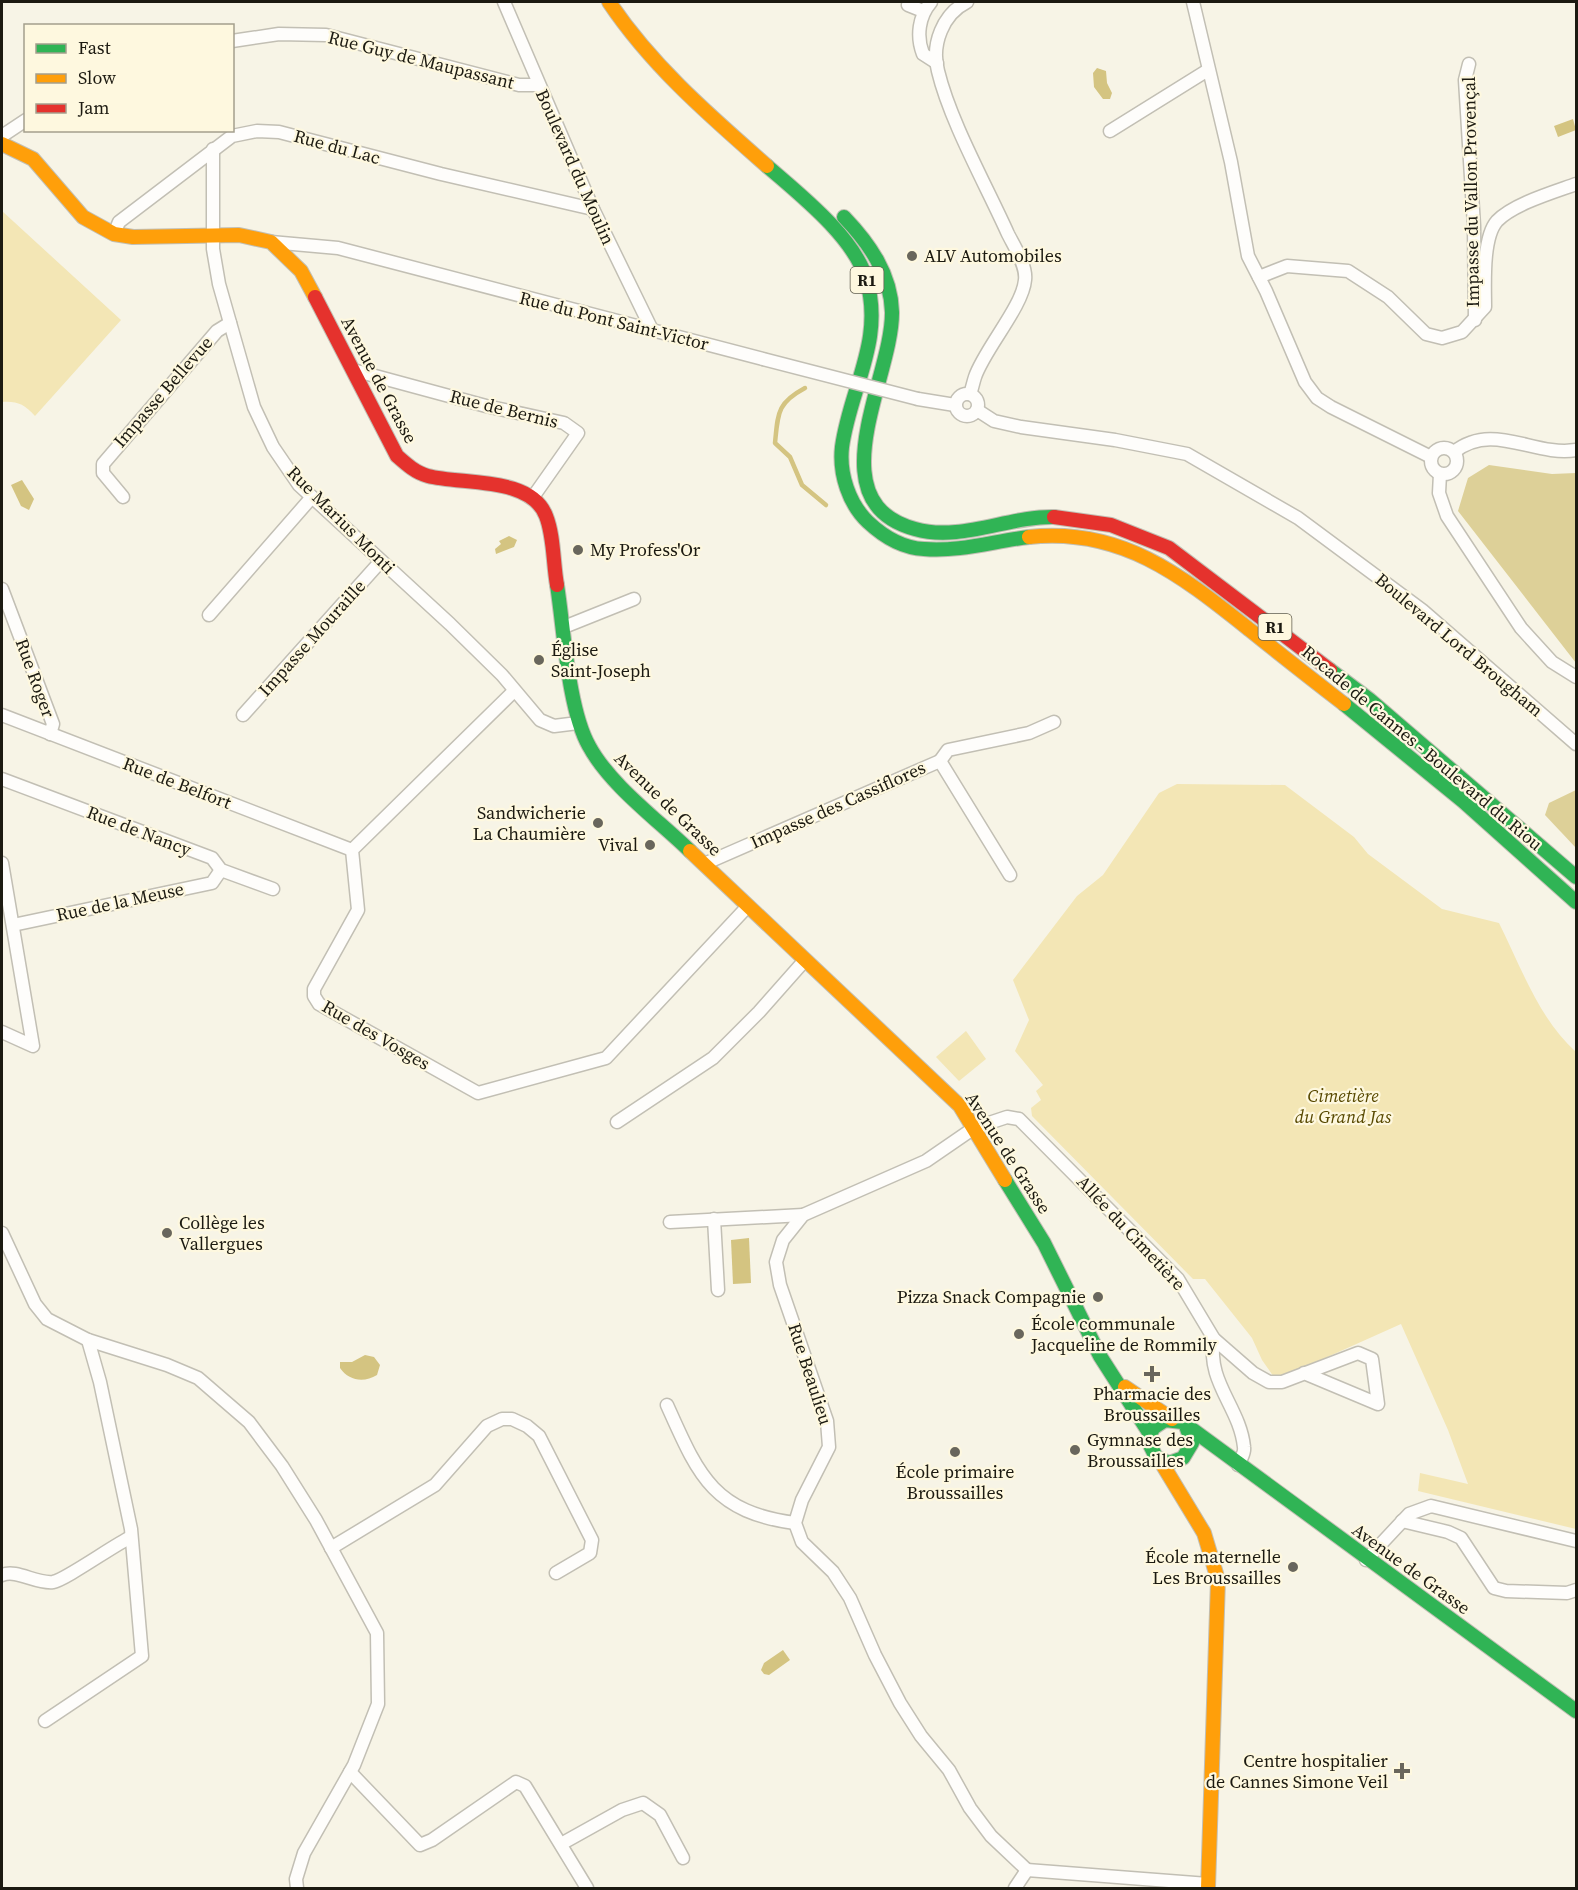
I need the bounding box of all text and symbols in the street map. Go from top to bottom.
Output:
legend [24,24,234,132]
street label: Rue Guy de Maupassant [325,24,517,95]
text: Fast [78,35,111,60]
text: Slow [78,65,116,90]
street label: Impasse du Vallon Provençal [1456,76,1485,308]
street label: Boulevard du Moulin [530,85,621,249]
text: Jam [77,95,110,120]
street label: Rue du Lac [291,123,383,170]
place label: ALV Automobiles [924,243,1062,268]
marker: ALV Automobiles [905,249,919,263]
road number: R1 [850,267,884,293]
street label: Rue du Pont Saint-Victor [517,285,712,356]
street label: Avenue de Grasse [335,312,423,448]
street label: Impasse Bellevue [107,331,218,453]
street label: Rue de Bernis [447,383,561,434]
street label: Rue Marius Monti [282,460,401,579]
place label: My Profess'Or [590,537,701,562]
marker: My Profess'Or [571,543,585,557]
street label: Boulevard Lord Brougham [1370,567,1549,722]
street label: Impasse Mouraille [252,574,371,701]
road number: R1 [1258,614,1292,640]
street label: Rue Roger [10,635,61,721]
place label: Église Saint-Joseph [551,637,651,683]
street label: Rocade de Cannes - Boulevard du Riou [1297,639,1548,856]
marker: Église Saint-Joseph [532,653,546,667]
street label: Avenue de Grasse [609,746,728,861]
street label: Rue de Belfort [119,750,235,815]
street label: Impasse des Cassiflores [746,755,930,855]
street label: Rue de Nancy [83,799,196,862]
place label: Sandwicherie La Chaumière [473,800,586,846]
marker: Sandwicherie La Chaumière [591,816,605,830]
place label: Vival [598,832,638,857]
marker: Vival [643,838,657,852]
street label: Rue de la Meuse [54,876,186,927]
street label: Rue des Vosges [318,994,435,1076]
park label: Cimetière du Grand Jas [1295,1083,1392,1129]
street label: Avenue de Grasse [960,1087,1057,1218]
street label: Allée du Cimetière [1071,1170,1191,1296]
place label: Collège les Vallergues [179,1210,265,1256]
marker: Collège les Vallergues [160,1226,174,1240]
place label: Pizza Snack Compagnie [897,1284,1086,1309]
marker: Pizza Snack Compagnie [1091,1290,1105,1304]
place label: École communale Jacqueline de Rommily [1030,1311,1218,1357]
street label: Rue Beaulieu [782,1320,839,1428]
marker: École communale Jacqueline de Rommily [1012,1327,1026,1341]
marker: Pharmacie des Broussailles [1145,1367,1159,1381]
place label: Pharmacie des Broussailles [1093,1381,1211,1427]
place label: Gymnase des Broussailles [1087,1427,1193,1473]
marker: Gymnase des Broussailles [1068,1443,1082,1457]
marker: École primaire Broussailles [948,1445,962,1459]
place label: École primaire Broussailles [896,1459,1014,1505]
street label: Avenue de Grasse [1347,1517,1475,1620]
place label: École maternelle Les Broussailles [1145,1544,1281,1590]
marker: École maternelle Les Broussailles [1286,1560,1300,1574]
place label: Centre hospitalier de Cannes Simone Veil [1206,1748,1388,1794]
marker: Centre hospitalier de Cannes Simone Veil [1393,1762,1411,1780]

